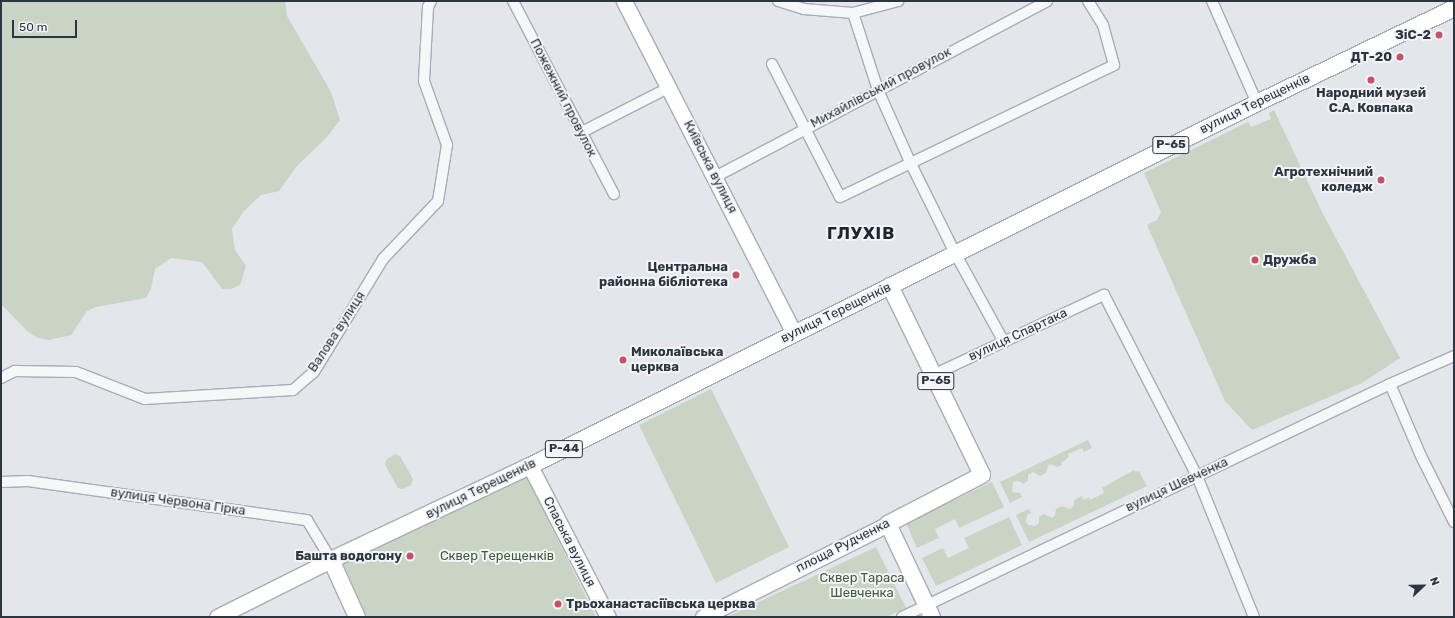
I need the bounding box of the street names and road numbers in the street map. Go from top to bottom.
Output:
street label: Пожежний провулок [526,36,600,160]
street label: Михайлівський провулок [808,44,954,132]
street label: вулиця Терещенків [1197,71,1313,137]
street label: Київська вулиця [680,118,740,216]
road number: Р-65 [1152,135,1190,155]
street label: вулиця Терещенків [778,280,894,346]
street label: Валова вулиця [305,289,369,375]
street label: вулиця Спартака [966,305,1070,365]
road number: Р-65 [917,371,955,391]
road number: Р-44 [544,439,584,459]
street label: вулиця Шевченка [1123,454,1231,516]
street label: вулиця Терещенків [423,456,539,522]
street label: вулиця Червона Гірка [109,485,247,519]
street label: Спаська вулиця [540,494,598,590]
street label: площа Рудченка [793,516,893,576]

